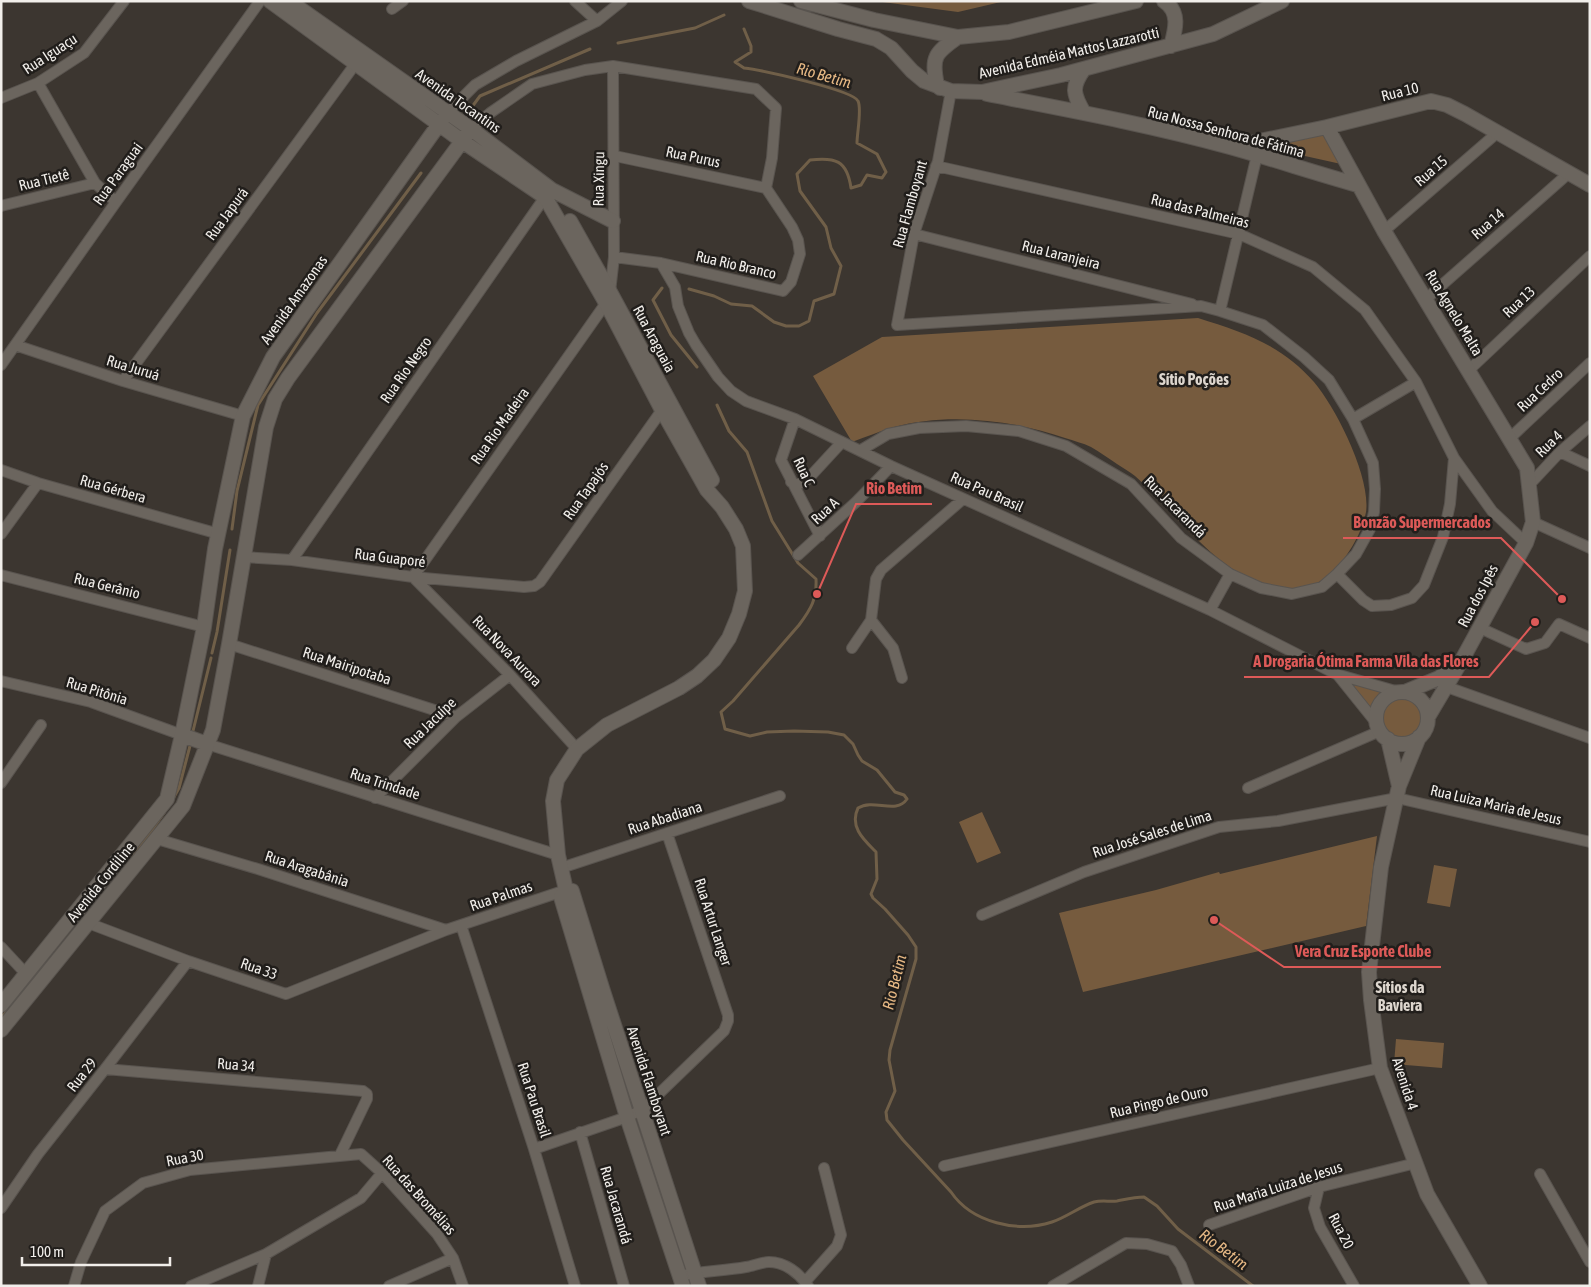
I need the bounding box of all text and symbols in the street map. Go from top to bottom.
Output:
street label: Avenida Edméia Mattos Lazzarotti [977,23,1161,82]
street label: Rua Iguaçu [19,30,80,77]
water label: Rio Betim [795,59,854,92]
street label: Avenida Tocantins [412,65,504,136]
street label: Rua 10 [1379,79,1420,104]
street label: Rua Nossa Senhora de Fátima [1146,102,1306,161]
street label: Rua Paraguai [89,139,146,208]
street label: Rua Purus [664,142,722,171]
street label: Rua Xingu [590,151,607,207]
street label: Rua 15 [1411,152,1451,189]
street label: Rua Flamboyant [889,158,930,250]
street label: Rua Tietê [17,165,71,194]
street label: Rua Japurá [202,184,251,243]
street label: Rua das Palmeiras [1149,190,1251,231]
street label: Rua 14 [1468,205,1508,242]
street label: Rua Laranjeira [1020,237,1102,272]
street label: Rua Rio Branco [694,247,778,282]
street label: Avenida Amazonas [257,252,330,347]
street label: Rua Agnelo Malta [1422,267,1487,359]
street label: Rua 13 [1499,282,1538,321]
street label: Rua Araguaia [630,302,679,375]
street label: Rua Rio Negro [376,333,435,406]
street label: Rua Juruá [105,351,162,384]
street label: Rua Cedro [1513,364,1566,415]
district label: Sítio Poções [1159,370,1229,388]
street label: Rua Rio Madeira [467,384,532,467]
street label: Rua 4 [1532,427,1566,460]
street label: Rua C [790,454,819,489]
street label: Rua Tapajós [560,459,612,523]
street label: Rua Pau Brasil [948,468,1026,515]
street label: Rua Gérbera [78,471,148,506]
street label: Rua Jacarandá [1141,472,1210,541]
callout: Rio Betim [856,473,932,504]
text: Rio Betim [866,479,922,497]
street label: Rua A [807,493,842,527]
callout: Bonzão Supermercados [1343,507,1501,538]
text: Bonzão Supermercados [1353,513,1491,531]
street label: Rua Guaporé [354,545,427,570]
street label: Rua dos Ipês [1454,562,1501,630]
street label: Rua Gerânio [72,569,142,602]
street label: Rua Nova Aurora [469,612,545,690]
street label: Rua Mairipotaba [301,643,393,688]
callout: A Drogaria Ótima Farma Vila das Flores [1244,646,1489,677]
text: A Drogaria Ótima Farma Vila das Flores [1252,652,1479,670]
street label: Rua Pitônia [64,673,130,708]
street label: Rua Jacuípe [400,694,459,752]
street label: Rua Trindade [348,764,422,803]
street label: Rua Luiza Maria de Jesus [1429,781,1563,828]
street label: Rua Abadiana [626,798,704,838]
street label: Rua José Sales de Lima [1090,806,1213,861]
street label: Avenida Cordiline [63,838,138,925]
street label: Rua Aragabânia [263,847,351,890]
street label: Rua Artur Langer [691,876,736,968]
street label: Rua Palmas [467,877,534,914]
callout: Vera Cruz Esporte Clube [1284,936,1441,967]
text: Vera Cruz Esporte Clube [1294,942,1431,960]
water label: Rio Betim [878,952,910,1011]
street label: Rua 33 [238,954,280,983]
district label: Sítios da Baviera [1375,978,1425,1014]
street label: Avenida Flamboyant [624,1024,675,1137]
street label: Rua 34 [216,1054,256,1075]
street label: Rua 29 [63,1055,100,1095]
street label: Avenida 4 [1389,1055,1422,1112]
street label: Rua Pau Brasil [514,1060,555,1140]
street label: Rua Pingo de Ouro [1108,1082,1210,1121]
street label: Rua 30 [165,1146,205,1169]
street label: Rua das Bromélias [379,1151,460,1238]
street label: Rua Maria Luiza de Jesus [1211,1158,1344,1215]
street label: Rua Jacarandá [597,1164,636,1246]
street label: Rua 20 [1325,1210,1358,1252]
water label: Rio Betim [1196,1225,1252,1273]
scale bar [22,1234,170,1266]
text: 100 m [30,1243,64,1260]

